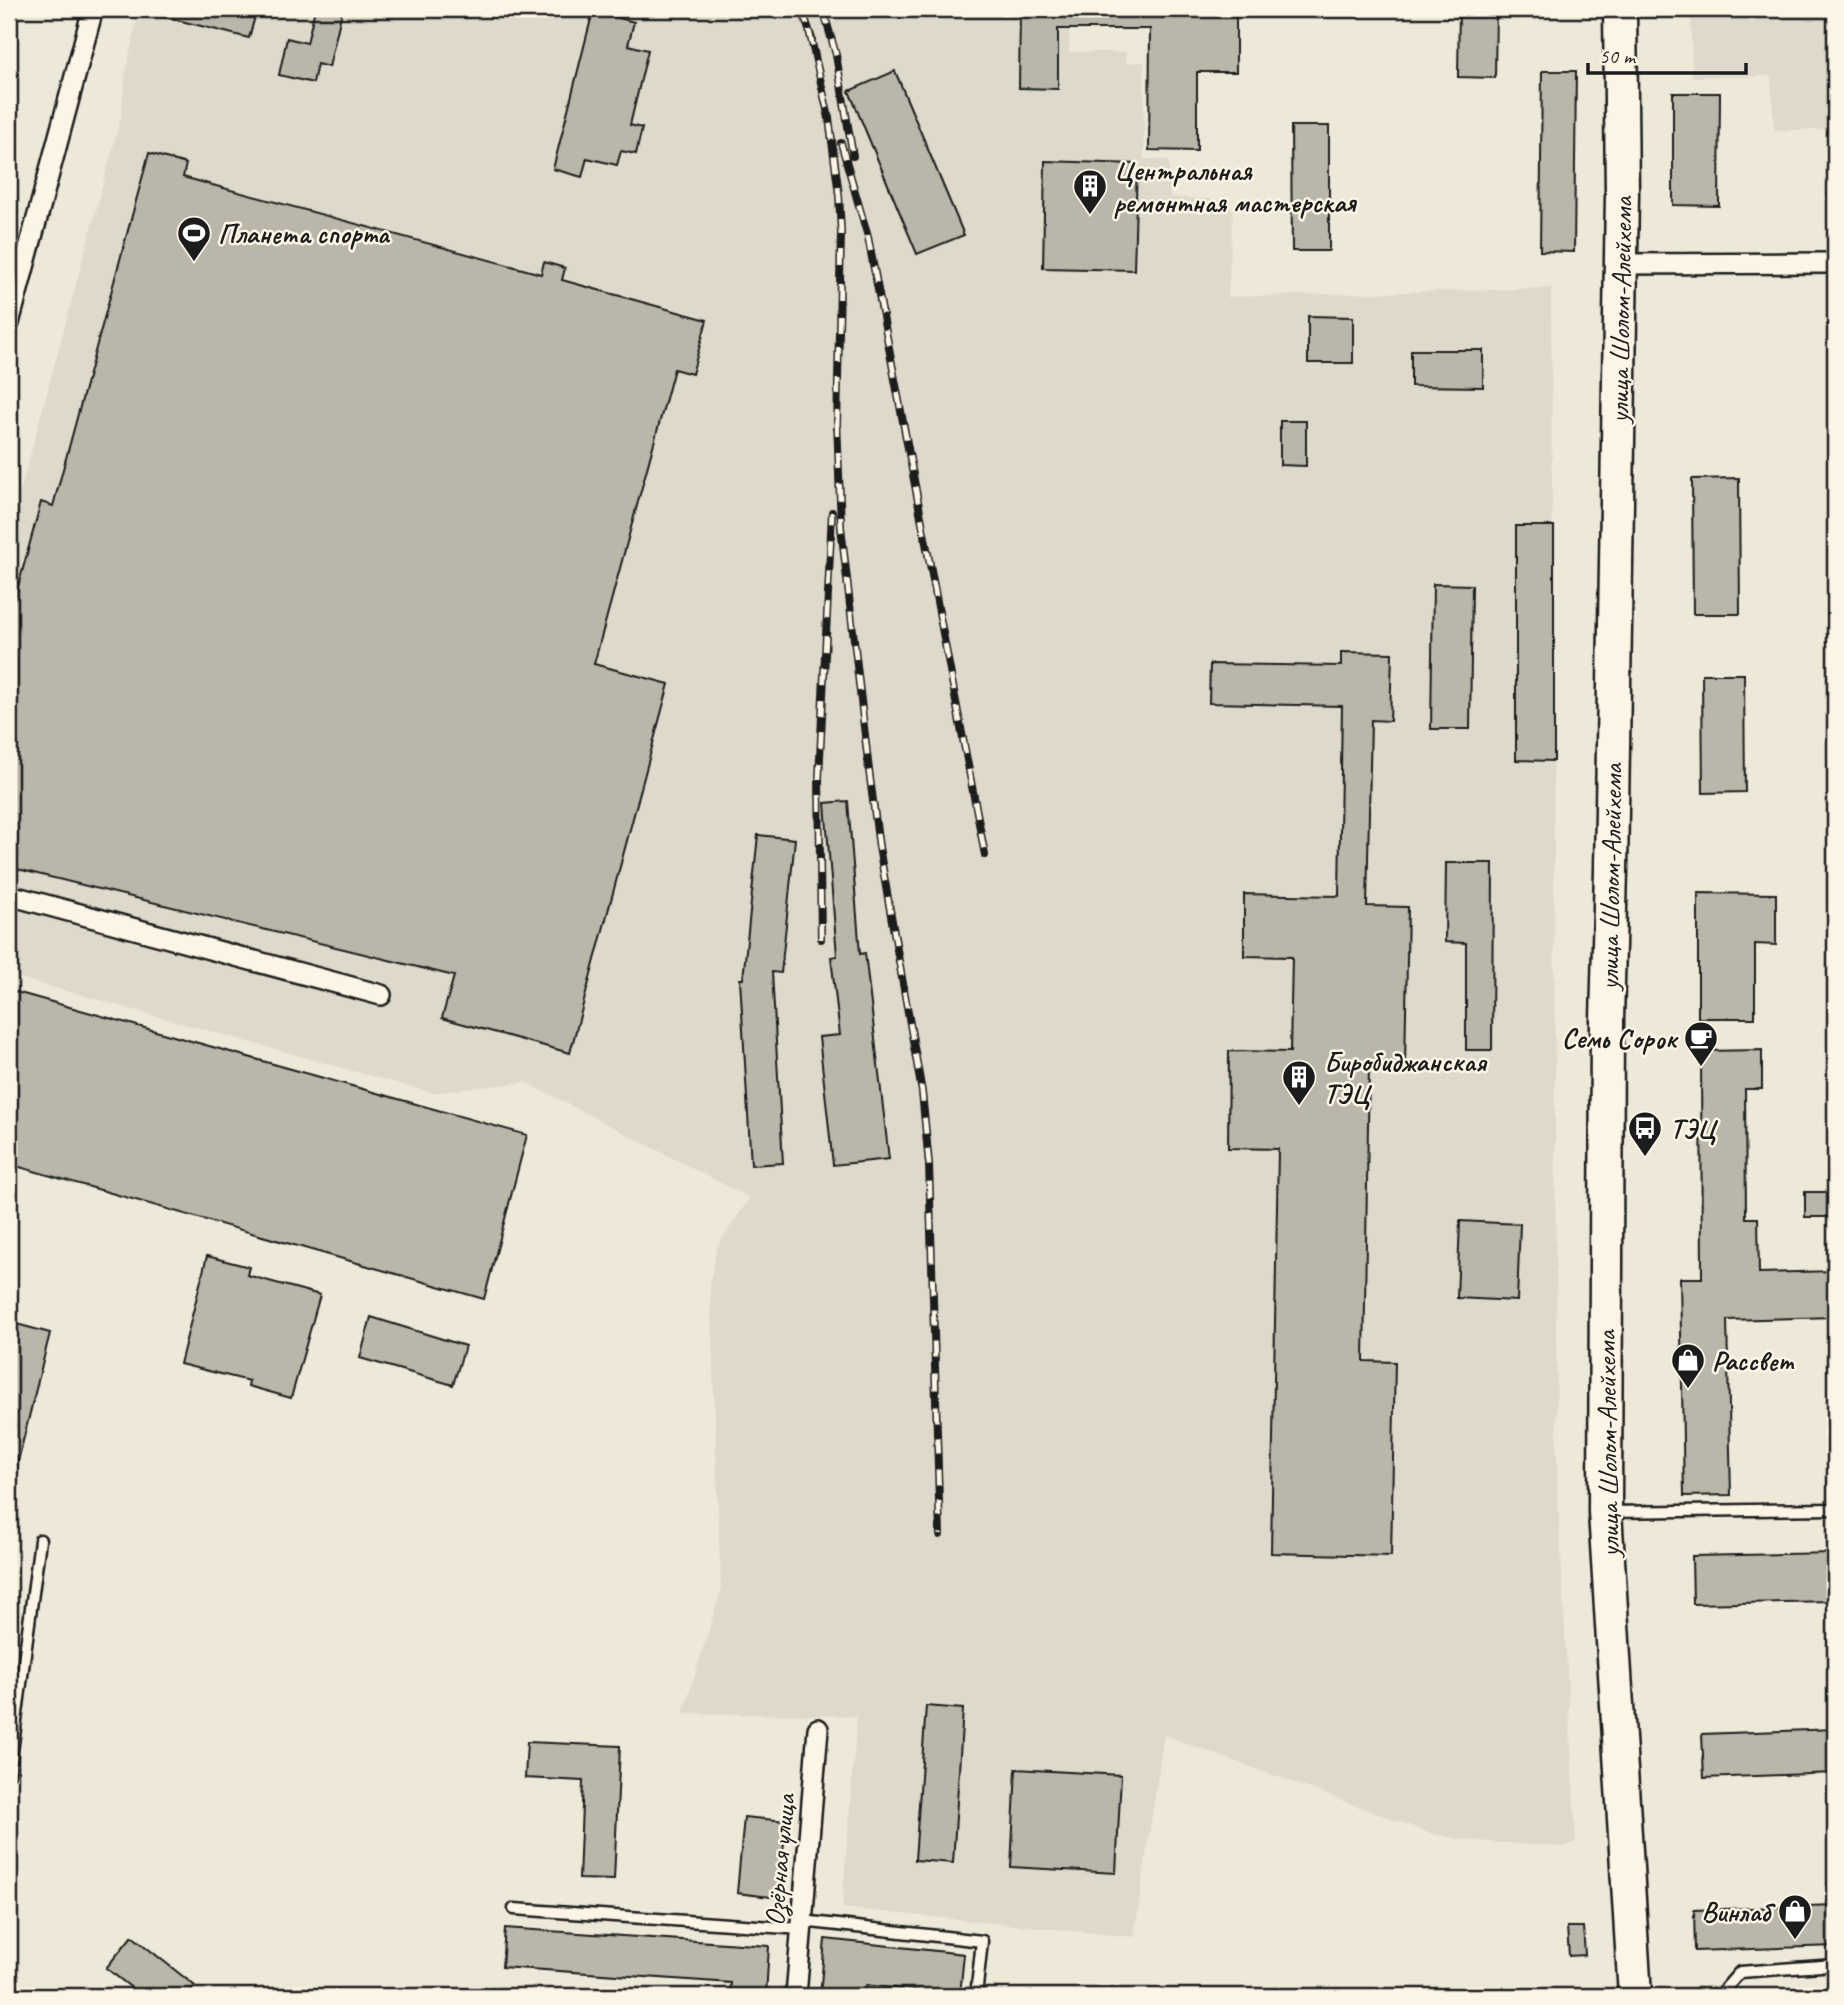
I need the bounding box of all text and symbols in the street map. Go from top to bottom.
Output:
scale bar [1588,32,1746,76]
text: 50 m [1599,43,1637,69]
place label: Центральная ремонтная мастерская [1114,153,1358,220]
building icon: Центральная ремонтная мастерская [1071,167,1109,216]
street label: улица Шолом-Алейхема [1601,195,1640,426]
sports icon: Планета спорта [175,214,213,263]
place label: Планета спорта [218,216,391,251]
street label: улица Шолом-Алейхема [1591,762,1630,993]
cafe icon: Семь Сорок [1682,1019,1720,1068]
place label: Семь Сорок [1562,1021,1679,1056]
place label: Биробиджанская ТЭЦ [1324,1044,1488,1111]
building icon: Биробиджанская ТЭЦ [1280,1058,1318,1107]
bus stop icon: ТЭЦ [1626,1109,1664,1158]
place label: ТЭЦ [1670,1111,1719,1146]
street label: улица Шолом-Алейхема [1588,1329,1627,1559]
shop icon: Рассвет [1669,1341,1707,1390]
place label: Рассвет [1712,1343,1794,1378]
street label: Озёрная улица [756,1791,804,1927]
shop icon: Винлаб [1776,1892,1814,1941]
place label: Винлаб [1701,1894,1777,1929]

